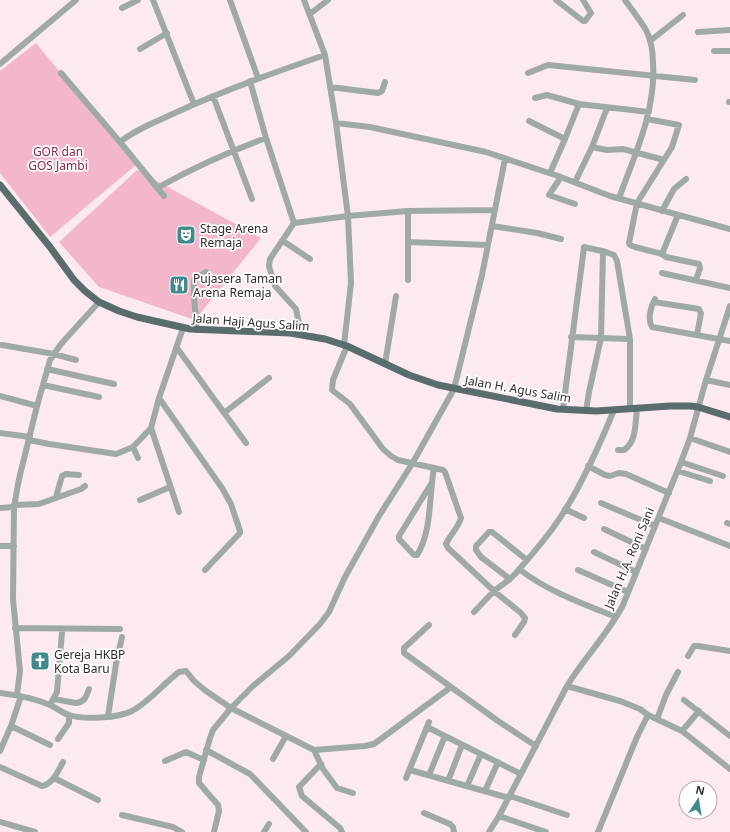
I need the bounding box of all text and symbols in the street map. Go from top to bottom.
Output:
park label: GOR dan GOS Jambi [28,143,88,174]
place label: Stage Arena Remaja [200,220,268,251]
theatre icon: Stage Arena Remaja [175,224,197,246]
place label: Pujasera Taman Arena Remaja [193,270,282,301]
restaurant icon: Pujasera Taman Arena Remaja [168,274,190,296]
street label: Jalan Haji Agus Salim [191,309,310,335]
street label: Jalan H. Agus Salim [463,371,572,407]
street label: Jalan H.A. Roni Sani [600,505,658,612]
place label: Gereja HKBP Kota Baru [54,646,125,677]
church icon: Gereja HKBP Kota Baru [29,650,51,672]
north arrow [678,780,718,820]
text: N [694,781,706,798]

